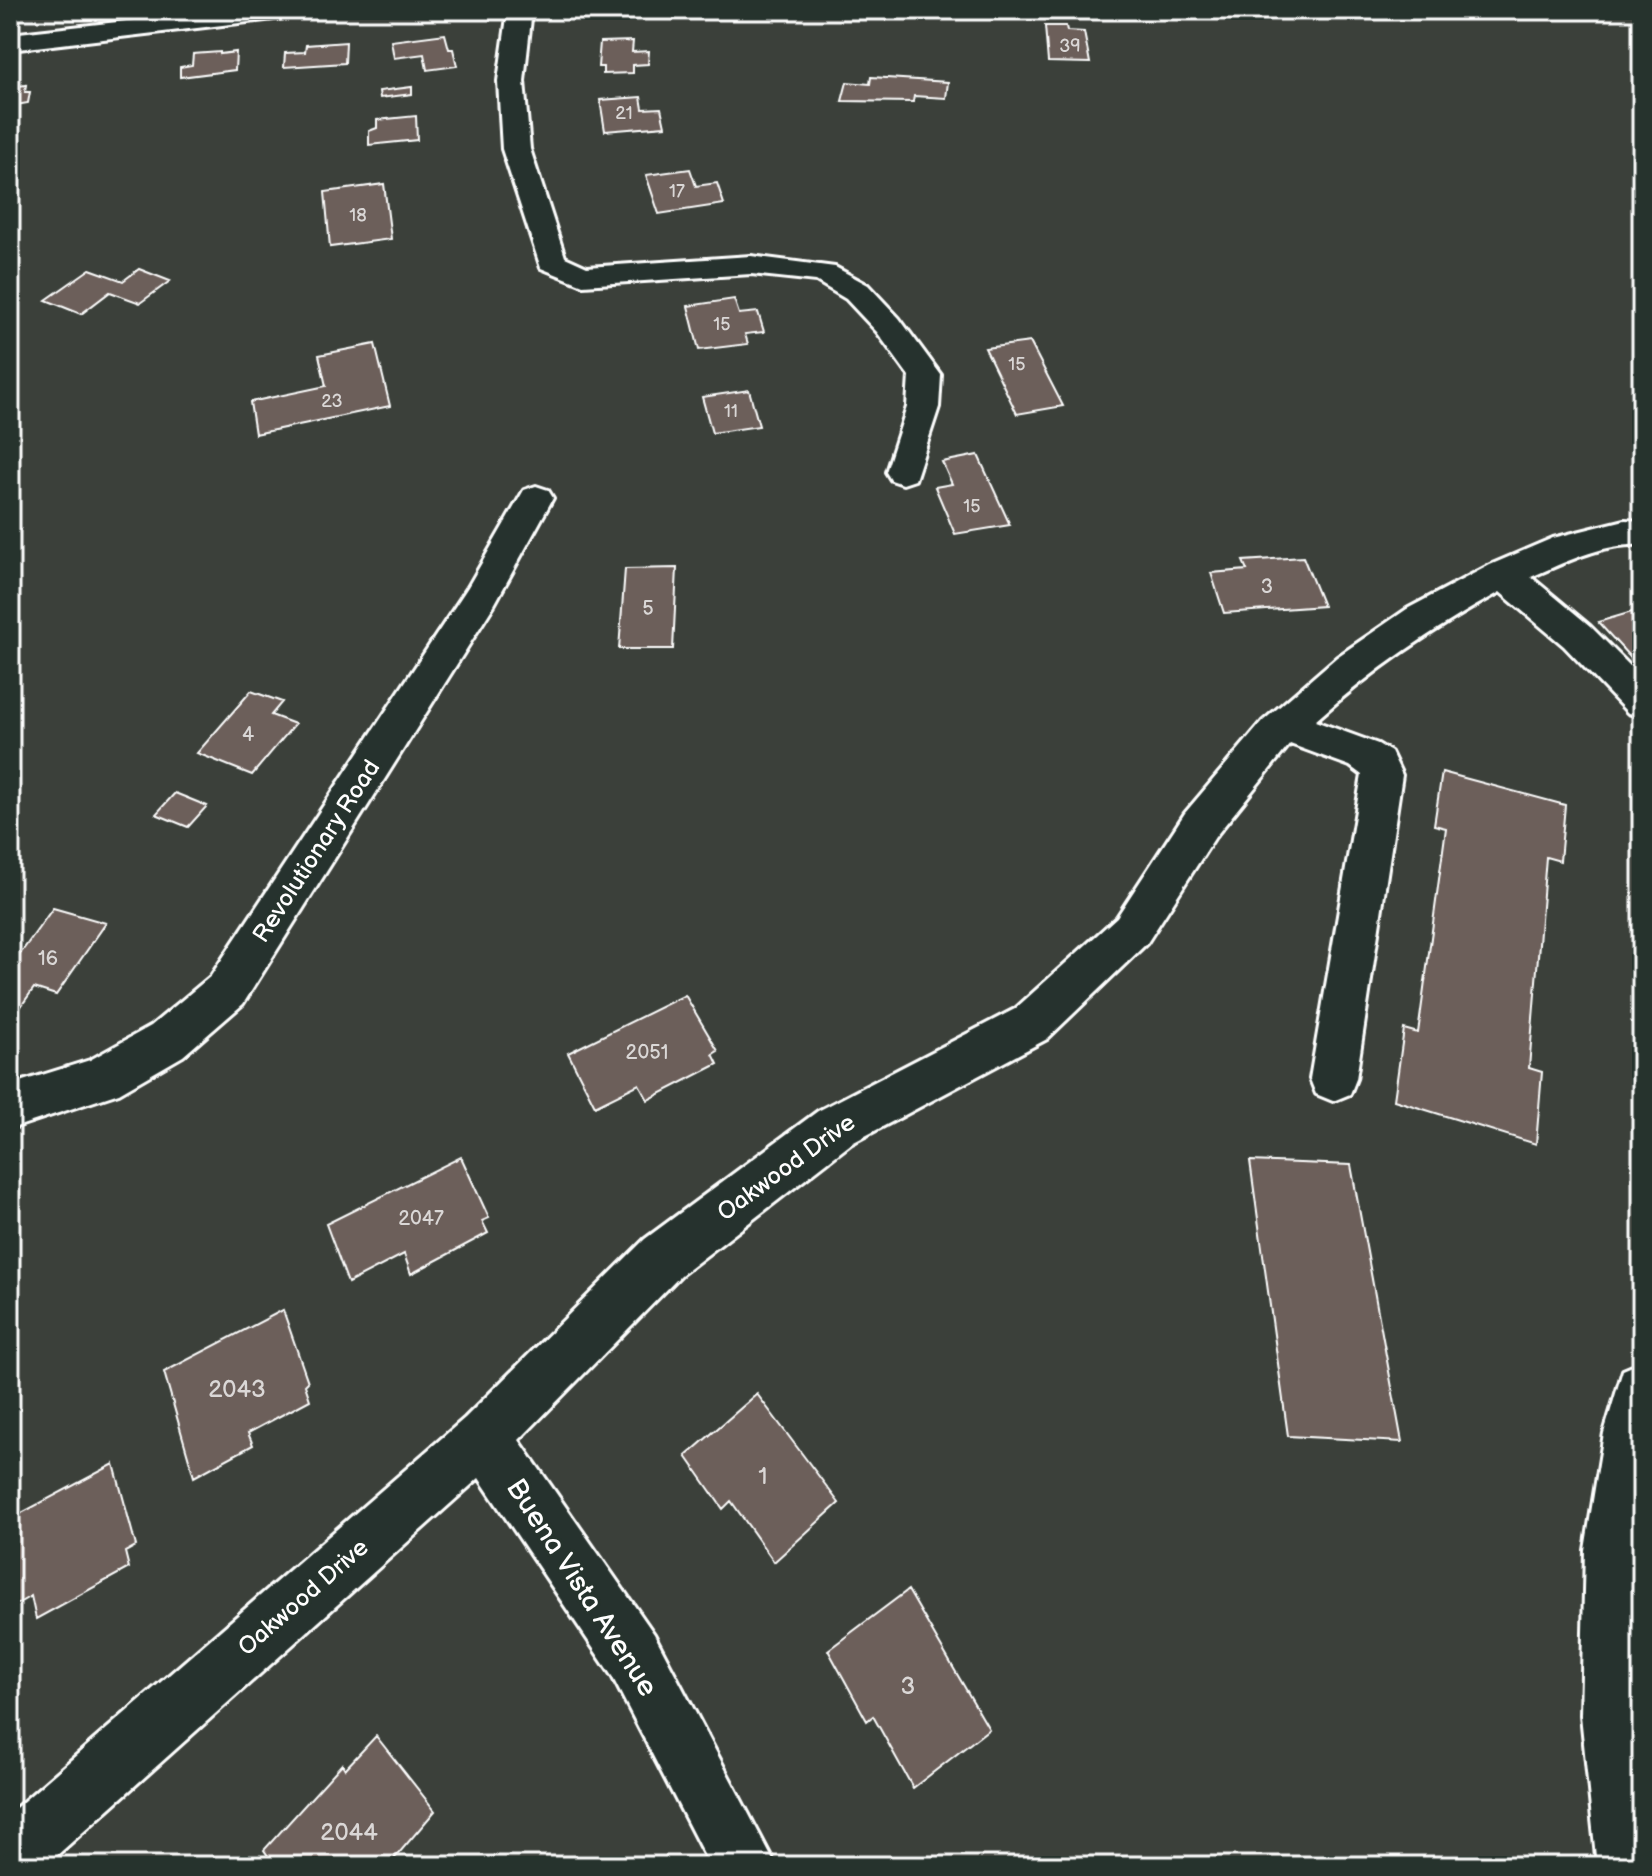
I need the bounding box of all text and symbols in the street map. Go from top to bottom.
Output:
house number: 39 [1059,36,1081,57]
house number: 21 [615,103,633,124]
house number: 17 [669,181,685,202]
house number: 18 [349,205,367,226]
house number: 15 [713,314,731,335]
house number: 15 [1008,354,1026,375]
house number: 23 [321,391,343,412]
house number: 11 [724,401,738,422]
house number: 15 [963,496,981,517]
house number: 3 [1261,575,1273,599]
house number: 5 [642,597,654,621]
house number: 4 [242,723,254,747]
street label: Revolutionary Road [246,754,386,948]
house number: 16 [38,947,58,971]
house number: 2051 [626,1041,668,1065]
street label: Oakwood Drive [712,1108,861,1227]
house number: 2047 [398,1207,444,1231]
house number: 2043 [208,1375,266,1404]
house number: 1 [758,1462,768,1491]
street label: Buena Vista Avenue [499,1473,664,1703]
street label: Oakwood Drive [232,1533,374,1662]
house number: 3 [901,1672,915,1701]
house number: 2044 [320,1818,378,1847]

